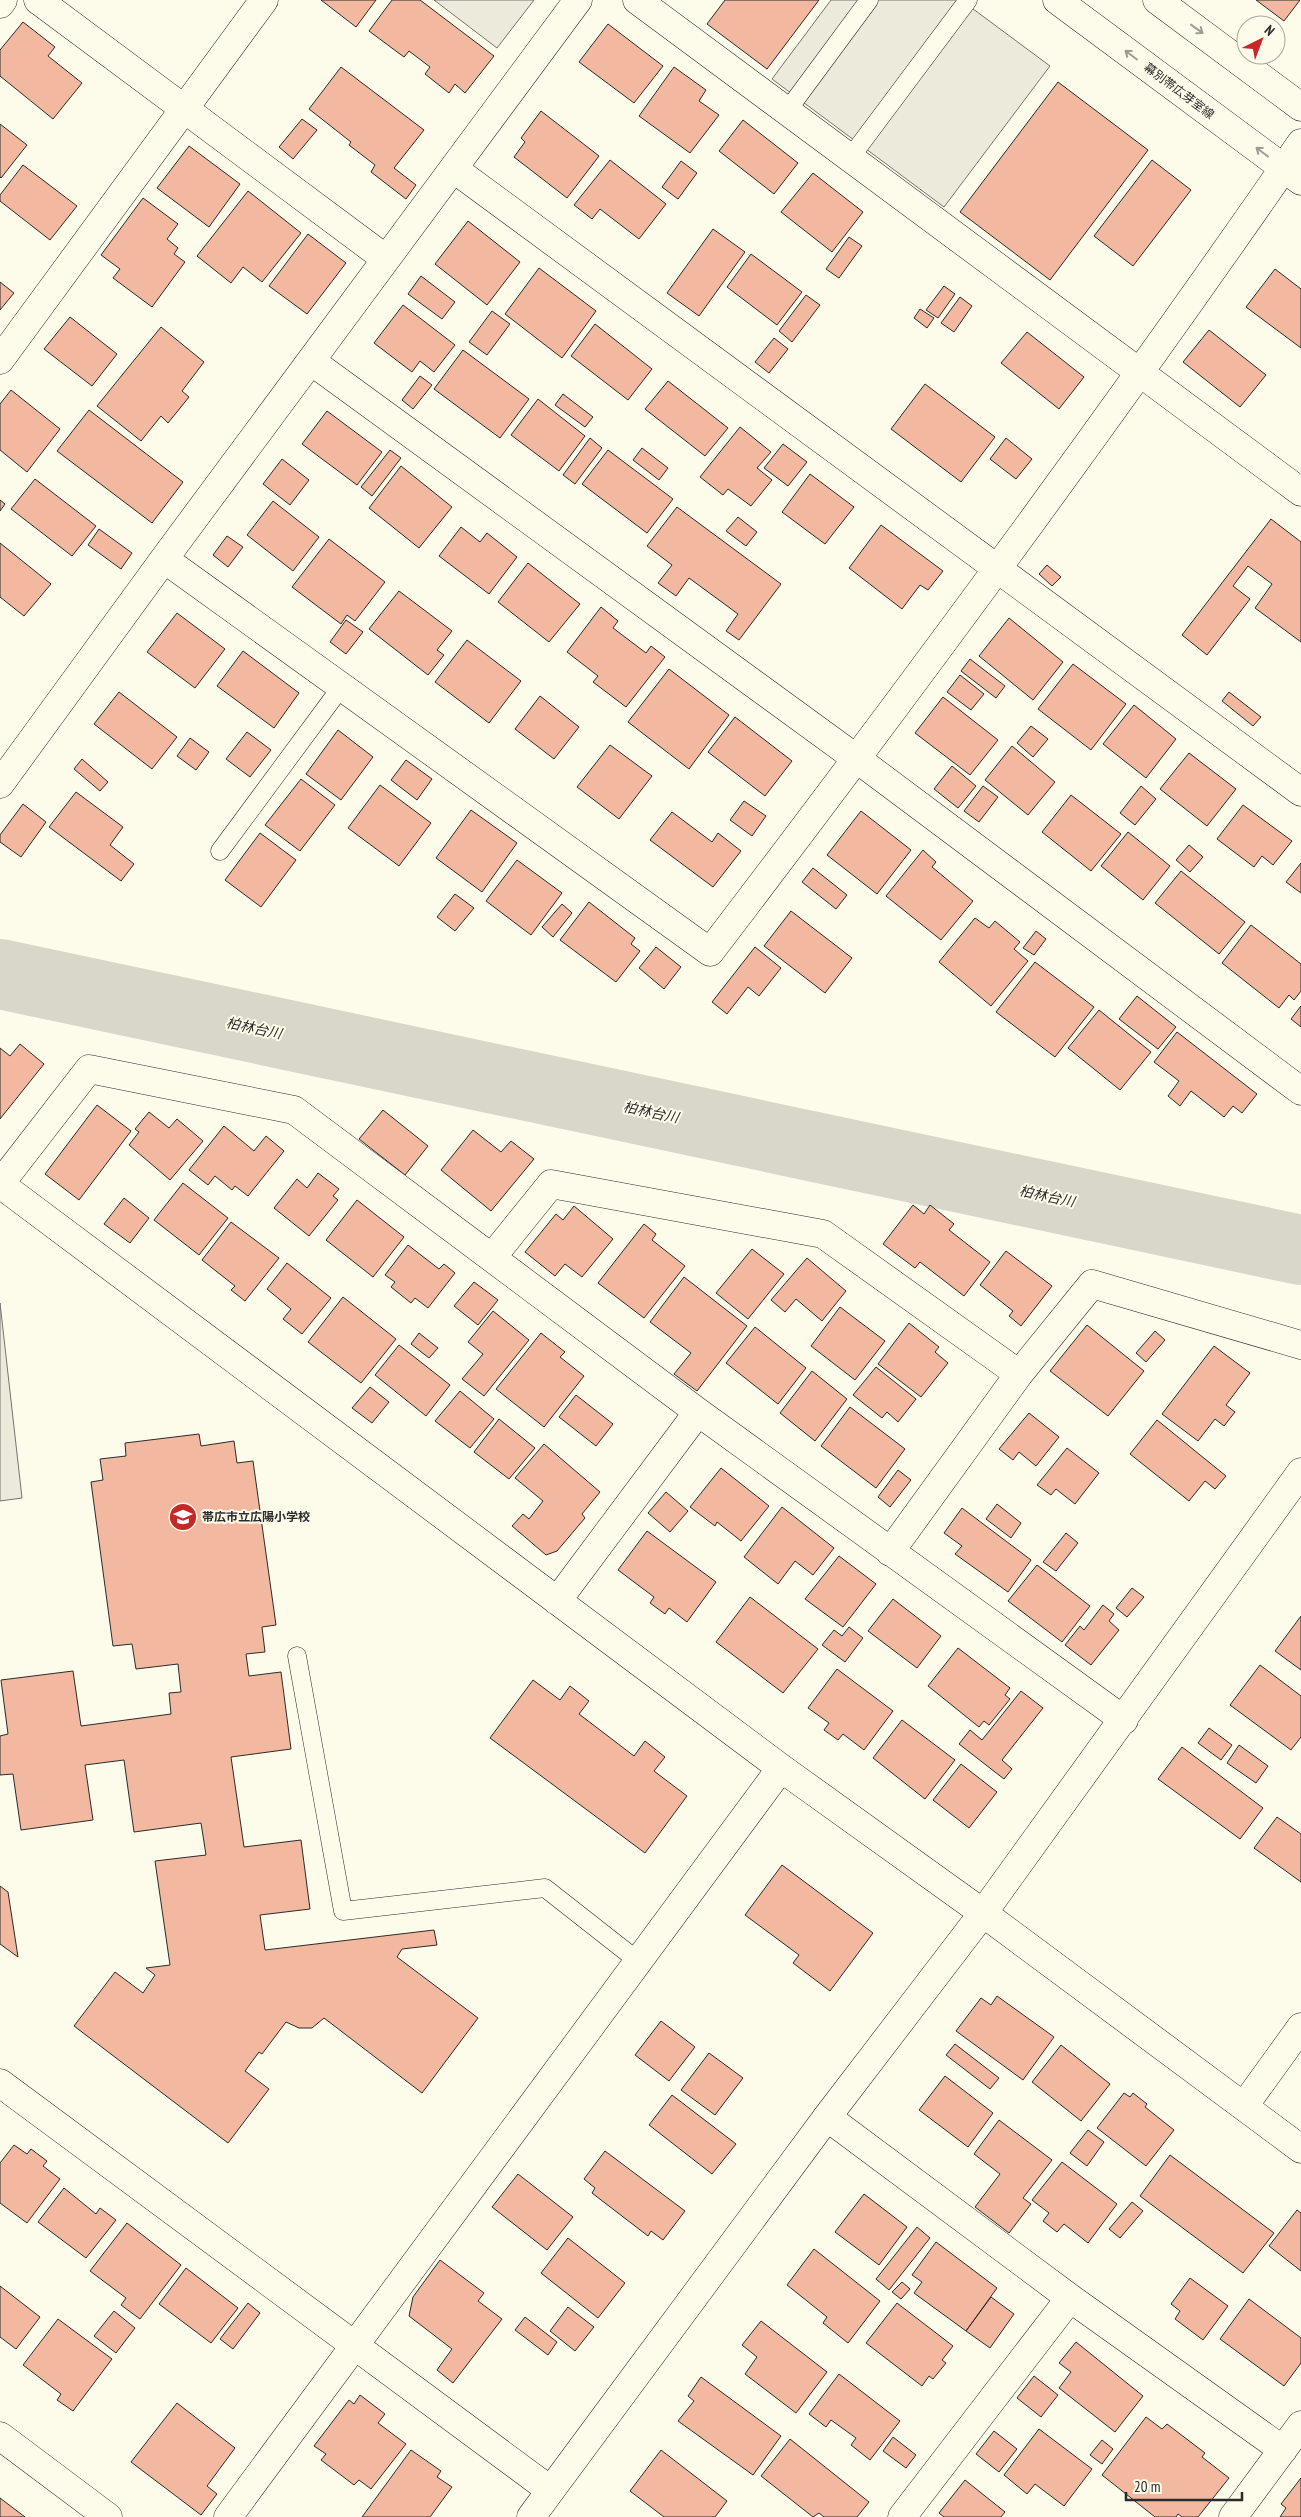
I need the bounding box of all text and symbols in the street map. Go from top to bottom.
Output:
north arrow [1236,15,1286,65]
text: N [1261,21,1279,40]
one-way arrow [1190,23,1203,34]
one-way arrow [1124,50,1138,60]
street label: 幕別帯広芽室線 [1141,59,1217,122]
one-way arrow [1255,147,1269,157]
water label: 柏林台川 [225,1013,285,1043]
water label: 柏林台川 [622,1097,682,1127]
water label: 柏林台川 [1018,1181,1078,1211]
school or university icon: 帯広市立広陽小学校 [168,1502,198,1532]
place label: 帯広市立広陽小学校 [202,1509,310,1524]
scale bar [1126,2470,1242,2502]
text: 20 m [1134,2477,1160,2496]

